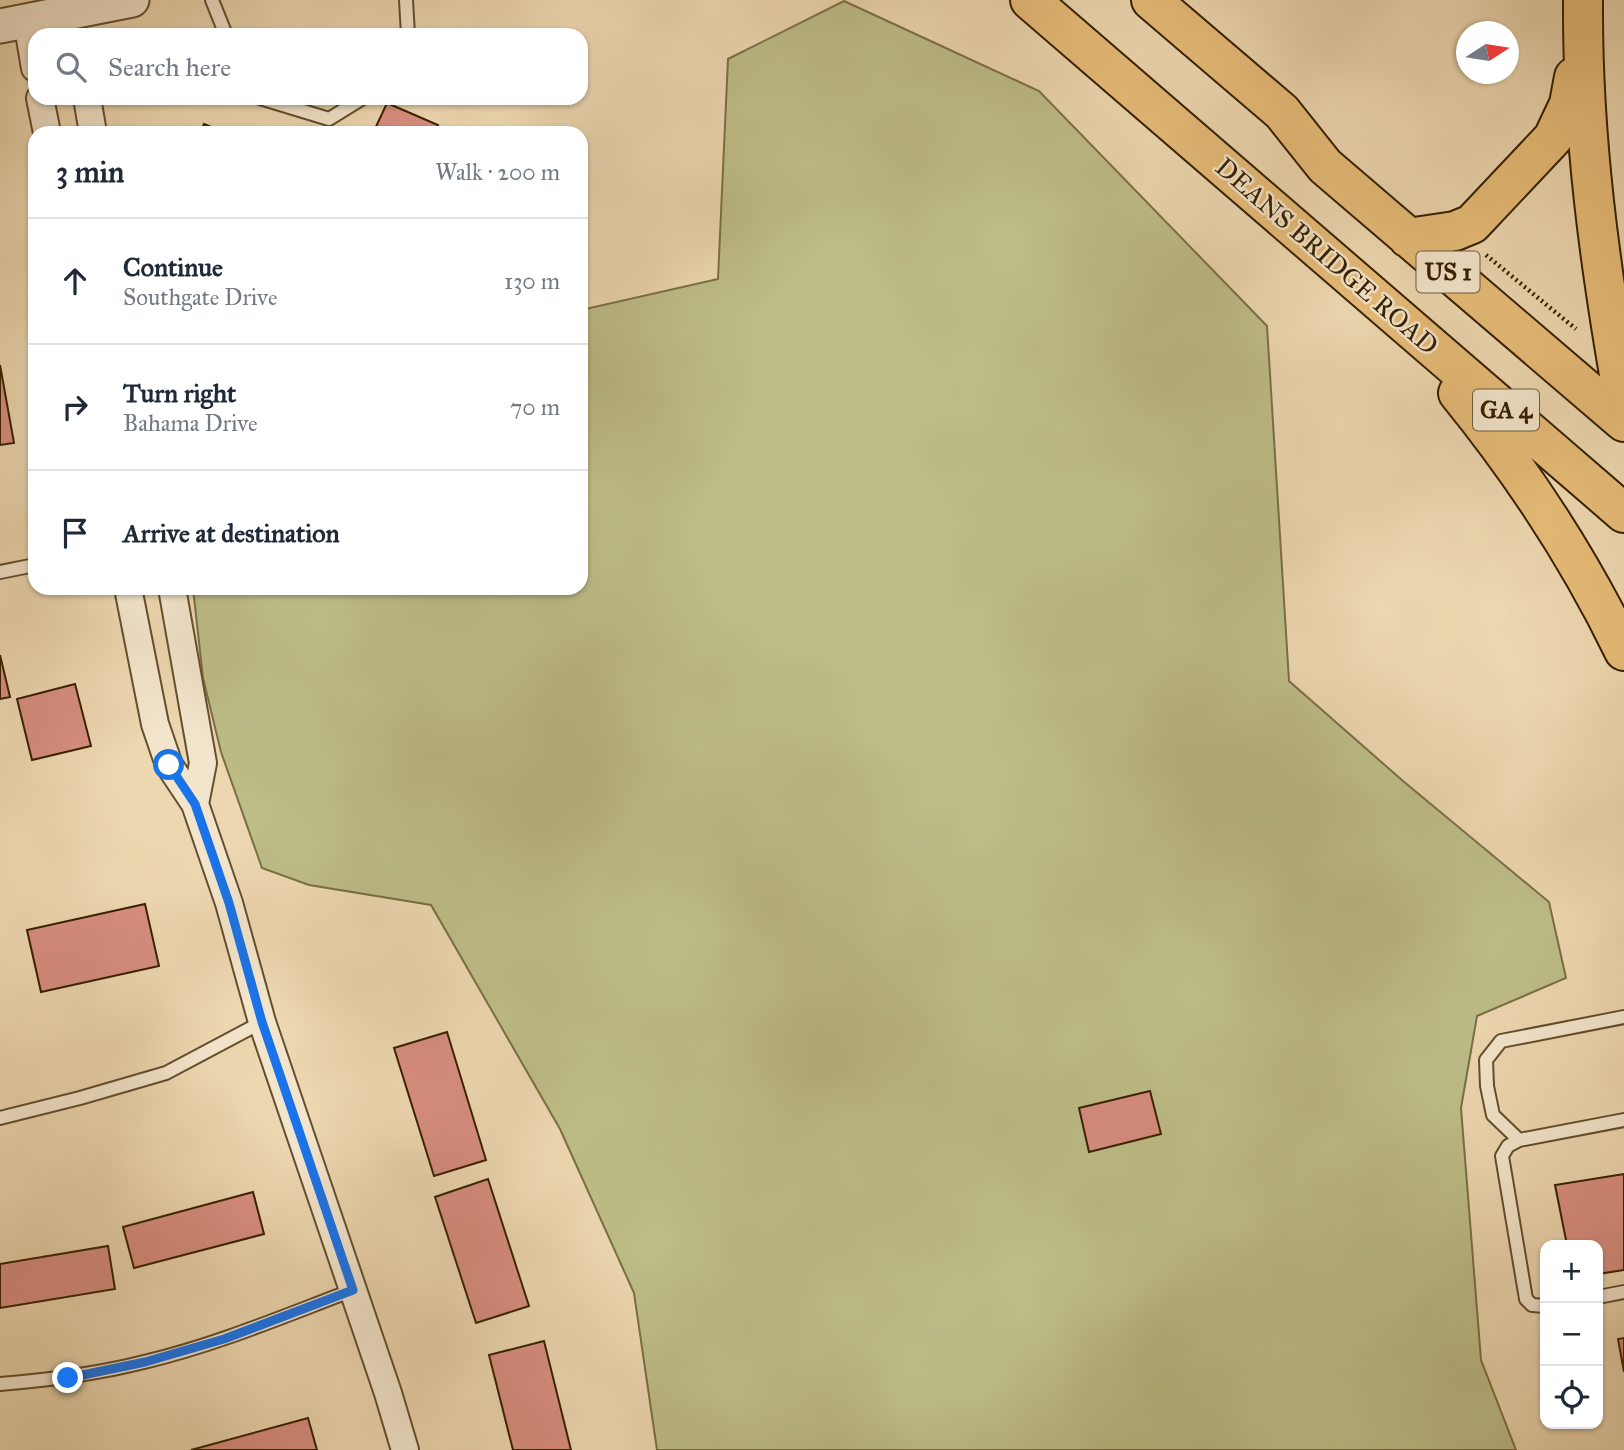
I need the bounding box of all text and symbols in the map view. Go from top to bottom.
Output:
north arrow [1456,21,1519,84]
search box [28,28,588,105]
icon: search [52,48,90,86]
text: Search here [108,51,231,83]
street label: DEANS BRIDGE ROAD [1209,151,1445,361]
text: 3 min [56,154,124,190]
text: Walk · 200 m [435,158,560,186]
text: Continue [123,251,223,283]
road number: US 1 [1416,251,1480,292]
icon: ahead [56,262,94,300]
text: 130 m [504,267,560,295]
text: Southgate Drive [123,283,277,311]
text: Turn right [123,377,236,409]
icon: right [56,388,94,426]
road number: GA 4 [1473,390,1539,430]
text: 70 m [510,393,560,421]
text: Bahama Drive [123,409,258,437]
icon: arrive [56,514,94,552]
text: Arrive at destination [123,517,340,549]
route start [153,749,184,780]
map controls [1540,1240,1603,1429]
button: + [1540,1240,1603,1303]
button: − [1540,1303,1603,1366]
route end [52,1362,83,1393]
button: locate [1540,1366,1603,1429]

